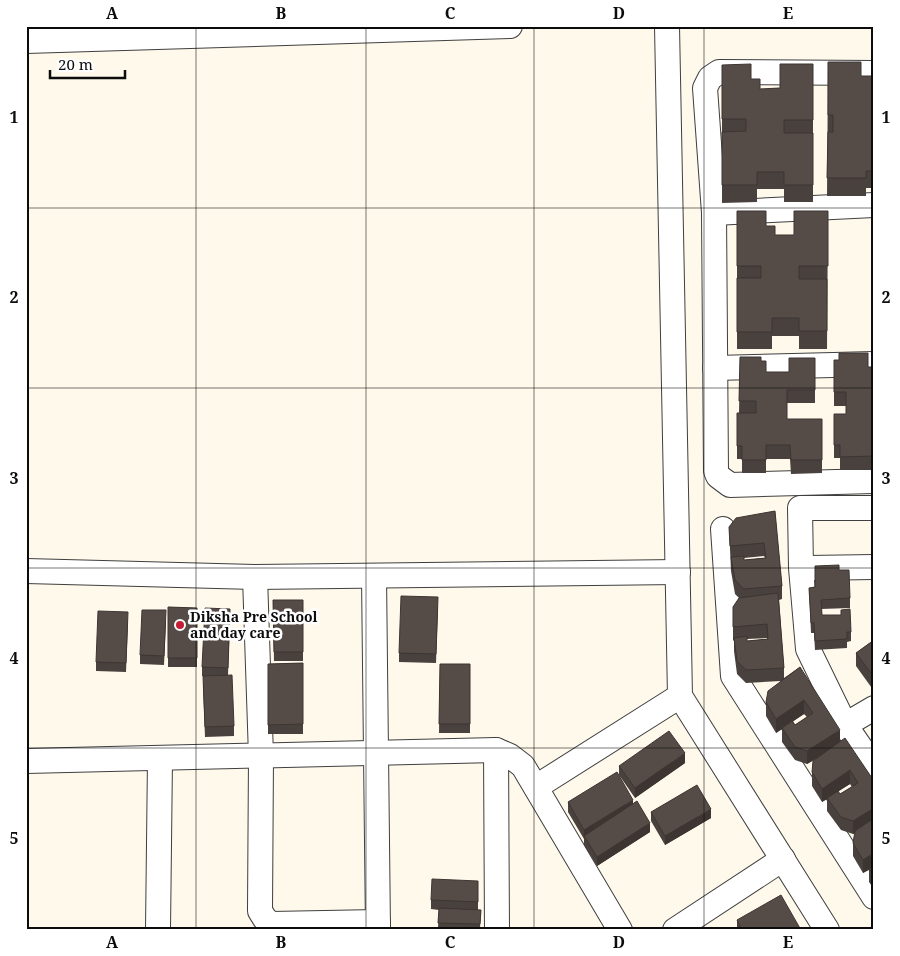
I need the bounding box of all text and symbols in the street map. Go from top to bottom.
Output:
text: A [106,2,119,24]
text: B [276,2,287,24]
text: C [445,2,456,24]
text: D [613,2,625,24]
text: E [783,2,793,24]
scale bar [50,48,125,80]
text: 20 m [58,54,93,74]
text: 1 [9,106,19,128]
text: 1 [881,106,891,128]
text: 2 [9,286,19,308]
text: 2 [881,286,891,308]
text: 3 [9,467,19,489]
text: 3 [881,467,891,489]
place label: Diksha Pre School and day care [190,607,318,642]
marker: Diksha Pre School and day care [174,619,186,631]
text: 4 [9,647,19,669]
text: 4 [881,647,891,669]
text: 5 [9,827,19,849]
text: 5 [881,827,891,849]
text: A [106,931,119,953]
text: B [276,931,287,953]
text: C [445,931,456,953]
text: D [613,931,625,953]
text: E [783,931,793,953]

